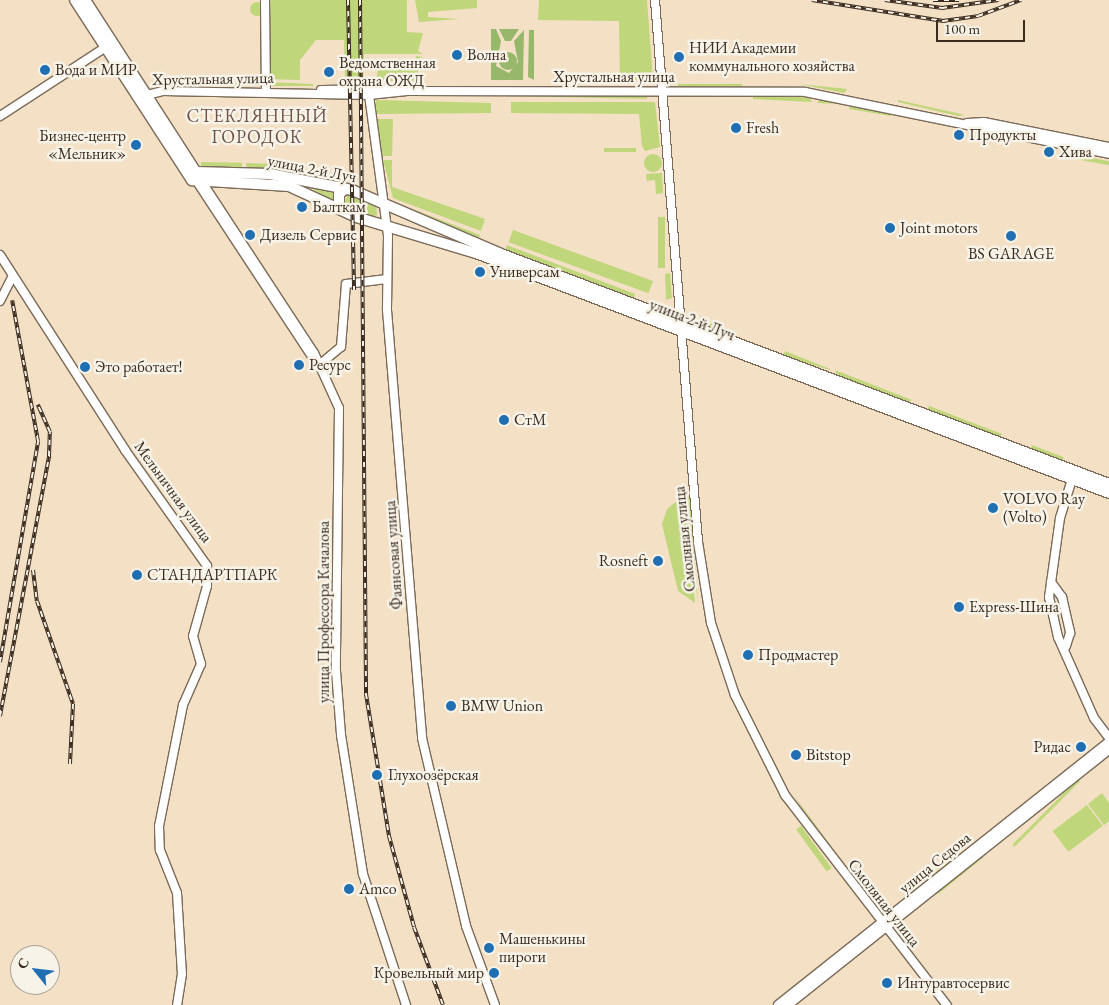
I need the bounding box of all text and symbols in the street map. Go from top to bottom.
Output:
scale bar [939,10,1028,42]
text: 100 m [944,19,980,38]
place label: НИИ Академии коммунального хозяйства [689,38,855,76]
place label: Волна [467,45,506,65]
marker: Волна [451,49,463,61]
marker: НИИ Академии коммунального хозяйства [673,51,685,63]
place label: Ведомственная охрана ОЖД [339,53,436,91]
place label: Вода и МИР [55,60,137,80]
marker: Вода и МИР [39,64,51,76]
marker: Ведомственная охрана ОЖД [323,66,335,78]
street label: Хрустальная улица [553,67,675,87]
street label: Хрустальная улица [152,68,274,90]
district label: СТЕКЛЯННЫЙ ГОРОДОК [185,106,329,148]
place label: Fresh [746,118,779,138]
marker: Fresh [730,122,742,134]
place label: Продукты [969,125,1036,145]
place label: Бизнес-центр «Мельник» [39,126,126,164]
marker: Продукты [953,129,965,141]
marker: Бизнес-центр «Мельник» [130,139,142,151]
place label: Хива [1059,142,1092,162]
marker: Хива [1043,146,1055,158]
street label: улица 2-й Луч [266,151,358,187]
place label: Балткам [312,197,366,217]
marker: Балткам [296,201,308,213]
place label: Joint motors [900,218,978,238]
marker: Joint motors [884,222,896,234]
place label: Дизель Сервис [260,225,357,245]
marker: Дизель Сервис [244,229,256,241]
marker: BS GARAGE [1005,230,1017,242]
place label: BS GARAGE [968,244,1054,264]
place label: Универсам [490,262,560,282]
marker: Универсам [474,266,486,278]
street label: улица 2-й Луч [647,295,737,345]
place label: Ресурс [309,355,351,375]
place label: Это работает! [95,357,182,377]
marker: Ресурс [293,359,305,371]
marker: Это работает! [79,361,91,373]
place label: СтМ [514,410,546,430]
marker: СтМ [498,414,510,426]
street label: Мельничная улица [130,438,216,546]
street label: Смоляная улица [670,485,700,593]
place label: VOLVO Ray (Volto) [1003,489,1085,527]
street label: Фаянсовая улица [381,500,407,610]
marker: VOLVO Ray (Volto) [987,502,999,514]
street label: улица Профессора Качалова [314,521,334,703]
place label: Rosneft [599,551,648,571]
marker: Rosneft [652,555,664,567]
place label: СТАНДАРТПАРК [147,565,277,585]
marker: СТАНДАРТПАРК [131,569,143,581]
place label: Express-Шина [969,597,1059,617]
marker: Express-Шина [953,601,965,613]
place label: Продмастер [758,645,838,665]
marker: Продмастер [742,649,754,661]
place label: BMW Union [461,696,543,716]
marker: BMW Union [445,700,457,712]
place label: Ридас [1034,737,1071,757]
marker: Ридас [1075,741,1087,753]
place label: Bitstop [806,745,851,765]
marker: Bitstop [790,749,802,761]
place label: Глухоозёрская [388,765,479,785]
marker: Глухоозёрская [370,768,384,782]
street label: улица Седова [895,828,975,898]
street label: Смоляная улица [844,855,924,951]
place label: Amco [359,879,397,899]
marker: Amco [343,883,355,895]
place label: Машенькины пироги [499,929,586,967]
marker: Машенькины пироги [483,942,495,954]
north arrow [10,945,60,995]
text: С [12,955,33,972]
place label: Кровельный мир [374,963,484,983]
marker: Кровельный мир [488,967,500,979]
place label: Интуравтосервис [897,973,1010,993]
marker: Интуравтосервис [881,977,893,989]

